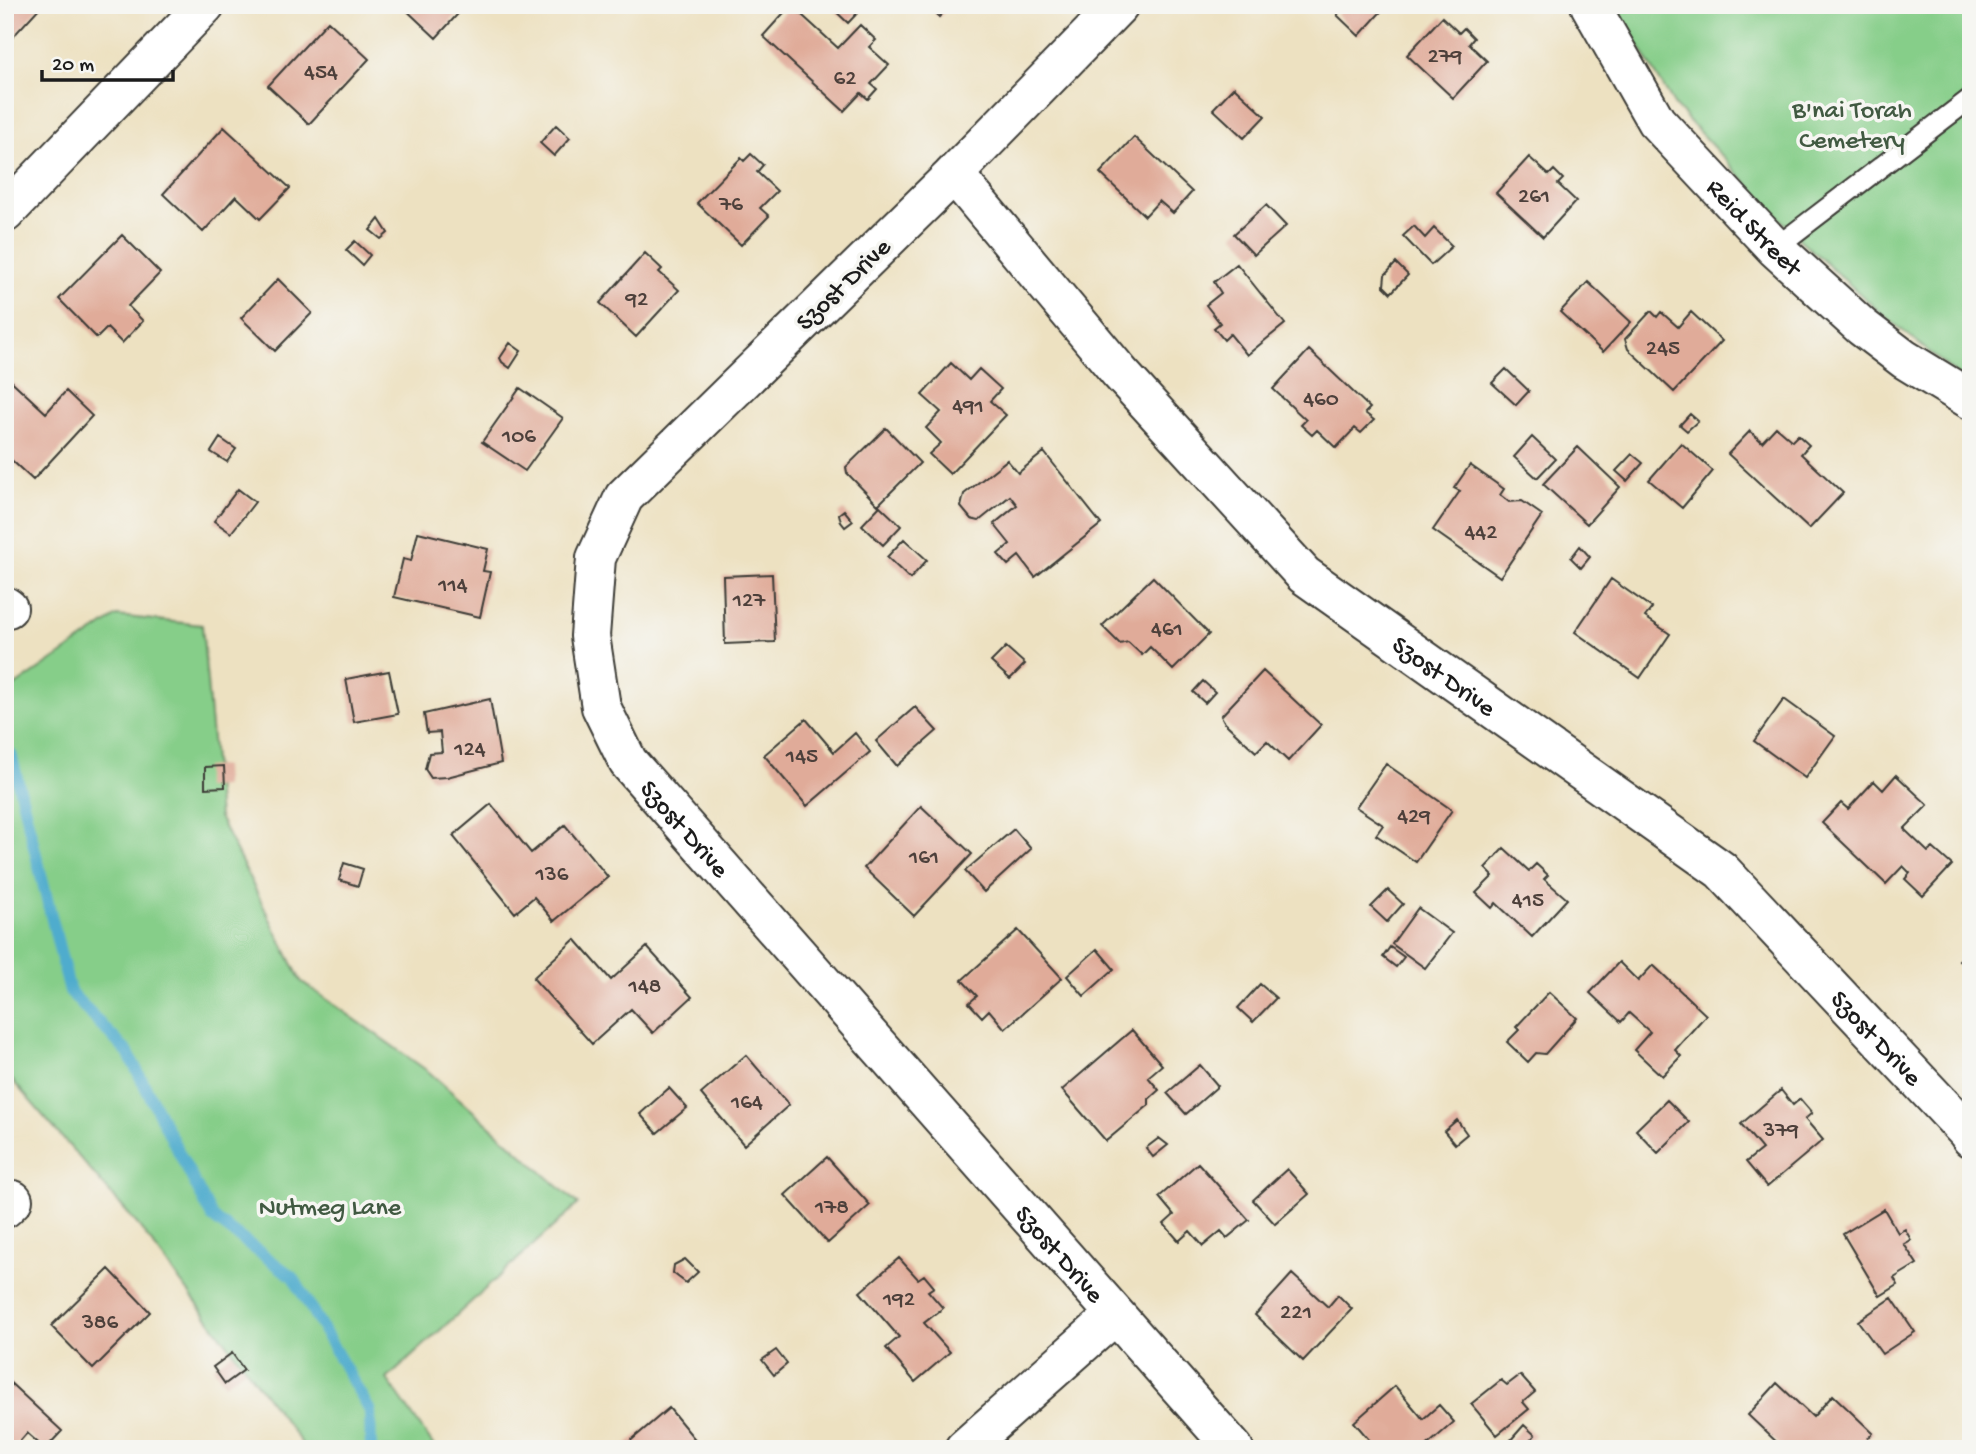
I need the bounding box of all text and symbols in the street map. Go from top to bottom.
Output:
scale bar [42,38,173,82]
house number: 279 [1428,44,1463,71]
text: 20 m [52,54,94,79]
house number: 454 [304,60,338,87]
house number: 62 [834,66,856,93]
park label: B'nai Torah Cemetery [1791,97,1912,158]
street label: Reid Street [1698,174,1808,286]
house number: 261 [1518,184,1550,211]
house number: 76 [718,192,743,219]
street label: Szost Drive [791,233,899,339]
house number: 92 [625,287,648,314]
house number: 245 [1646,336,1680,363]
house number: 460 [1303,387,1339,414]
house number: 491 [952,394,984,421]
house number: 106 [501,424,536,451]
house number: 442 [1464,520,1498,547]
house number: 114 [437,573,468,600]
house number: 127 [732,588,766,615]
house number: 461 [1151,617,1183,644]
street label: Szost Drive [1384,631,1501,726]
house number: 124 [453,737,486,764]
house number: 145 [785,744,818,771]
street label: Szost Drive [631,775,734,886]
house number: 429 [1397,804,1431,831]
house number: 161 [908,845,939,872]
house number: 136 [535,862,569,889]
house number: 415 [1512,888,1544,915]
house number: 148 [628,974,661,1001]
street label: Szost Drive [1822,986,1927,1095]
house number: 164 [730,1090,763,1117]
house number: 379 [1762,1118,1799,1145]
park label: Nutmeg Lane [259,1194,402,1225]
house number: 178 [814,1195,849,1222]
street label: Szost Drive [1006,1201,1109,1312]
house number: 192 [882,1287,915,1314]
house number: 221 [1280,1300,1312,1327]
house number: 386 [81,1310,118,1337]

